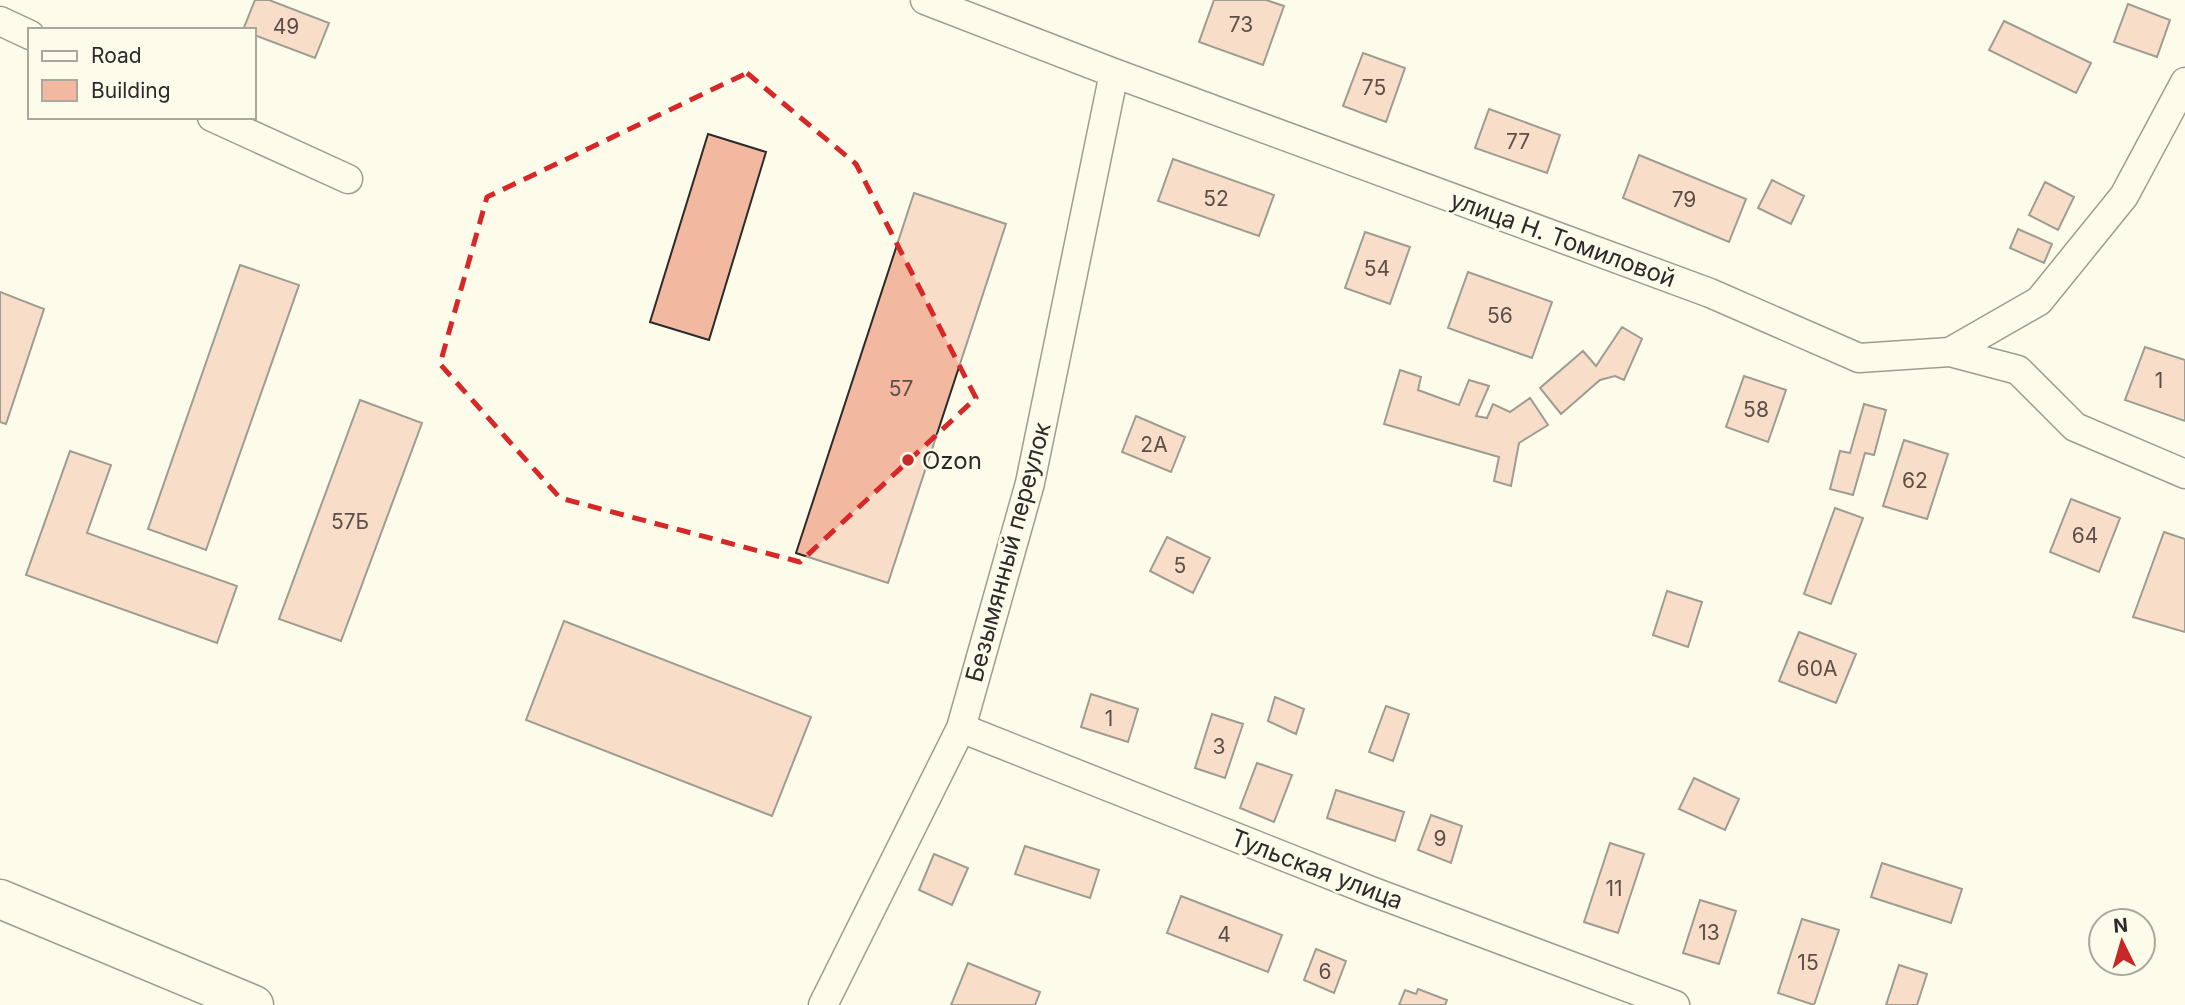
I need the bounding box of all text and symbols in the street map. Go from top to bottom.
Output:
house number: 73 [1229,12,1253,37]
house number: 49 [273,14,299,39]
legend [28,28,256,119]
text: Road [91,43,142,68]
house number: 75 [1362,75,1386,100]
text: Building [91,78,171,103]
house number: 77 [1506,129,1530,154]
street label: улица Н. Томиловой [1446,185,1680,293]
house number: 52 [1203,186,1229,211]
house number: 79 [1672,187,1696,212]
house number: 54 [1364,256,1390,281]
house number: 56 [1487,303,1513,328]
house number: 1 [2155,368,2163,393]
house number: 57 [889,376,913,401]
house number: 58 [1743,397,1769,422]
street label: Безымянный переулок [959,419,1057,685]
house number: 2А [1140,432,1168,457]
place label: Ozon [922,446,982,475]
marker: Ozon [900,452,916,468]
house number: 62 [1902,468,1928,493]
house number: 57Б [331,509,369,534]
house number: 64 [2072,523,2098,548]
house number: 5 [1174,553,1186,578]
house number: 60А [1797,656,1837,681]
house number: 1 [1105,706,1113,731]
house number: 3 [1213,734,1225,759]
street label: Тульская улица [1227,823,1407,915]
house number: 9 [1433,826,1447,851]
house number: 11 [1605,876,1623,901]
north arrow [2087,907,2157,977]
text: N [2112,913,2129,938]
house number: 13 [1698,920,1720,945]
house number: 4 [1217,922,1231,947]
house number: 15 [1797,950,1819,975]
house number: 6 [1318,959,1332,984]

